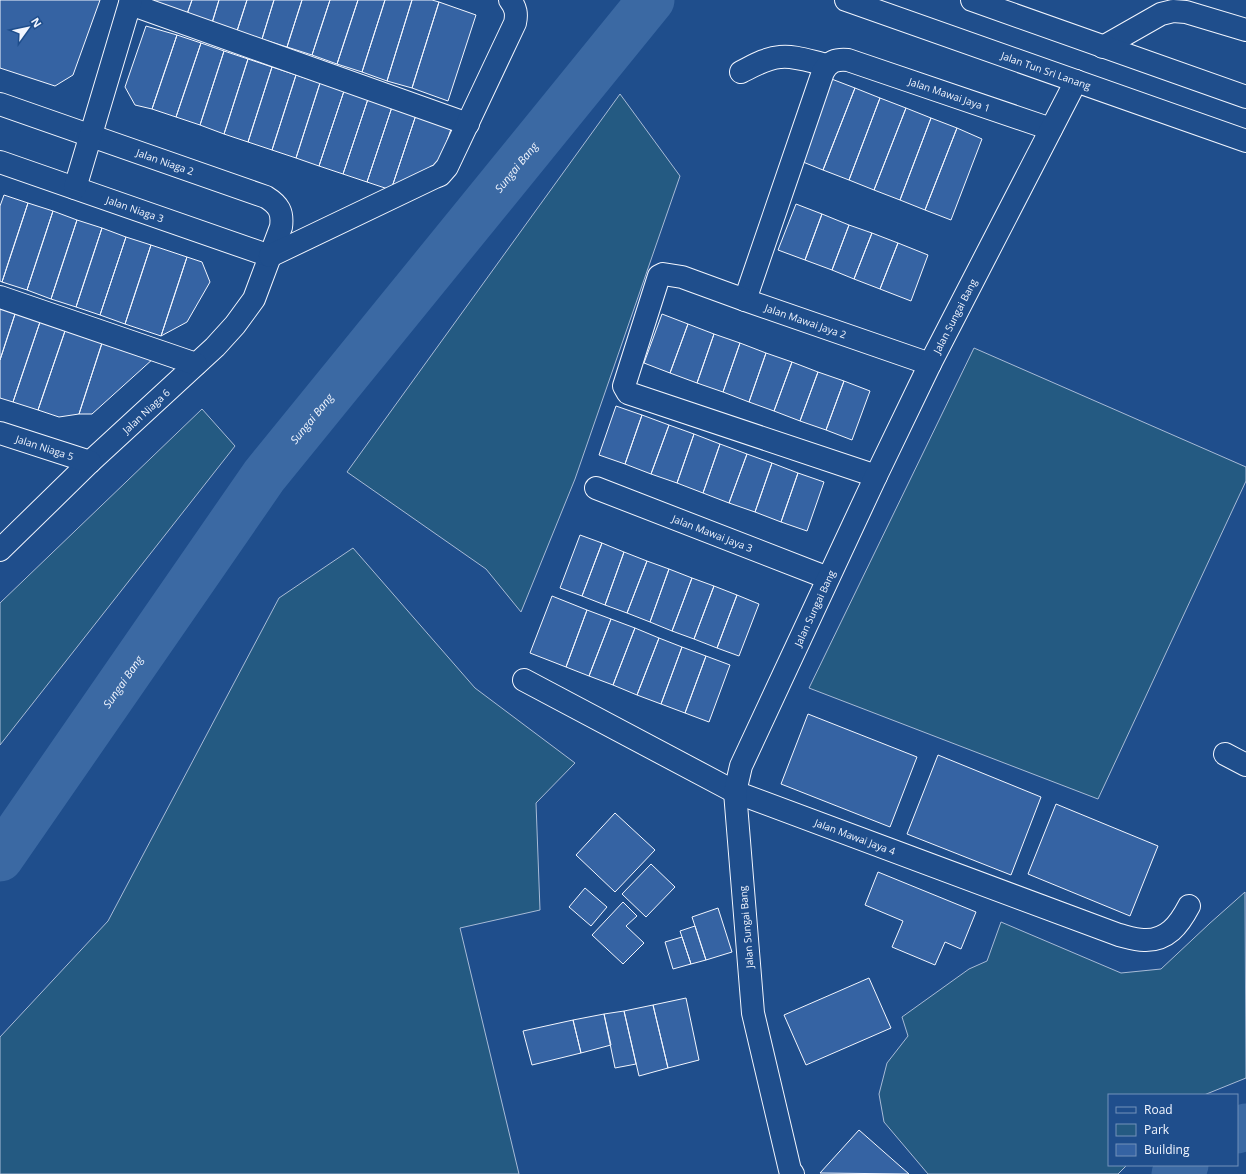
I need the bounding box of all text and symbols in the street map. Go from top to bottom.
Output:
north arrow [8,8,48,48]
text: N [28,14,46,30]
street label: Jalan Tun Sri Lanang [998,48,1093,93]
street label: Jalan Mawai Jaya 1 [906,74,992,115]
water label: Sungai Bang [491,137,541,195]
street label: Jalan Niaga 2 [134,145,196,178]
street label: Jalan Niaga 3 [103,192,166,226]
street label: Jalan Sungai Bang [929,276,980,357]
street label: Jalan Mawai Jaya 2 [762,300,849,342]
street label: Jalan Niaga 6 [119,385,173,437]
water label: Sungai Bang [286,389,337,446]
street label: Jalan Niaga 5 [13,431,76,463]
street label: Jalan Mawai Jaya 3 [669,511,755,555]
street label: Jalan Sungai Bang [790,567,839,649]
water label: Sungai Bang [99,651,146,710]
street label: Jalan Mawai Jaya 4 [812,815,898,858]
street label: Jalan Sungai Bang [735,885,757,970]
legend [1108,1094,1238,1166]
text: Road [1144,1101,1173,1118]
text: Park [1144,1121,1170,1138]
text: Building [1144,1141,1190,1158]

